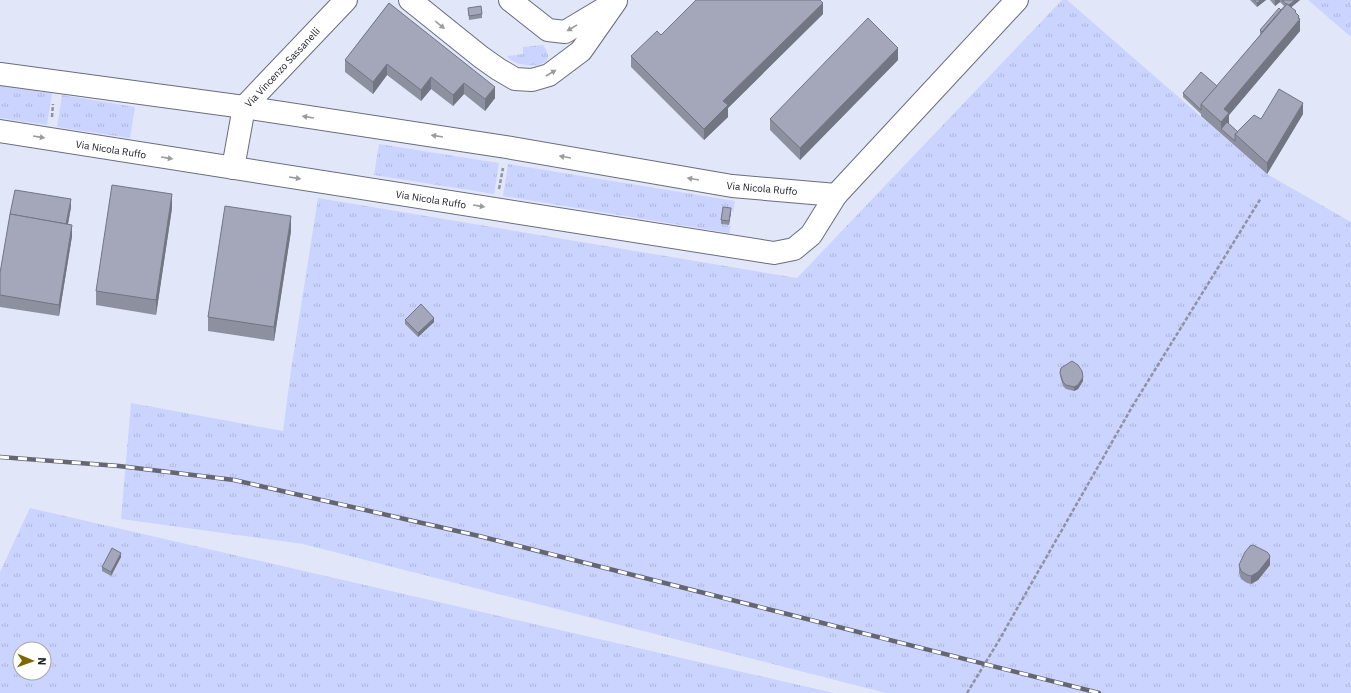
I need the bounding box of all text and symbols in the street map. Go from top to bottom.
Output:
one-way arrow [435,20,446,29]
one-way arrow [566,24,578,31]
street label: Via Vincenzo Sassanelli [242,25,323,110]
one-way arrow [545,69,557,76]
one-way arrow [302,113,314,119]
one-way arrow [431,133,443,139]
one-way arrow [32,134,45,140]
street label: Via Nicola Ruffo [75,138,147,162]
one-way arrow [559,154,571,160]
one-way arrow [161,155,173,161]
one-way arrow [289,175,301,181]
one-way arrow [687,176,699,182]
street label: Via Nicola Ruffo [726,179,798,198]
street label: Via Nicola Ruffo [395,188,467,212]
one-way arrow [473,203,485,209]
north arrow [12,641,52,681]
text: N [35,657,49,666]

